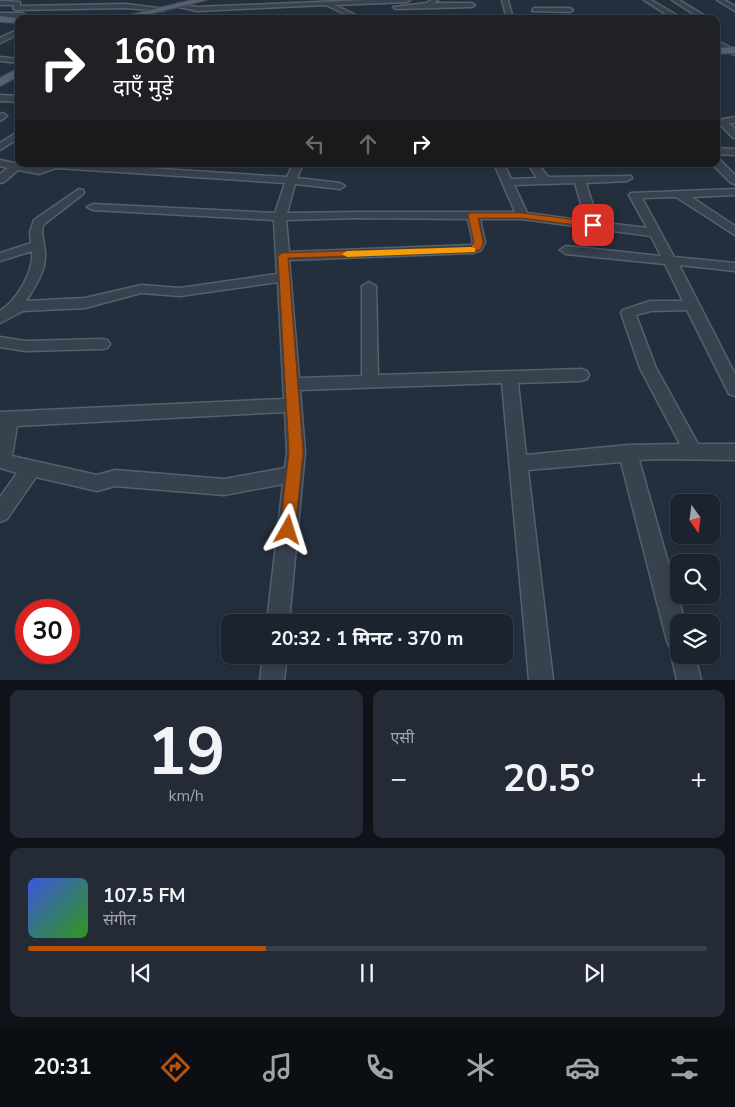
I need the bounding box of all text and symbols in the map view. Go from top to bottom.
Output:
text: 160 m [113,28,216,75]
icon: right [30,35,95,100]
text: दाएँ मुड़ें [113,73,173,103]
icon: left [301,130,329,158]
icon: ahead [354,130,382,158]
icon: right [407,130,435,158]
pin [572,204,614,246]
icon: arrive [579,211,607,239]
north arrow [670,494,720,544]
map controls [670,494,720,664]
position arrow [261,503,313,555]
button: search [670,554,720,604]
speed limit sign: 30 [15,599,80,664]
button: layers [670,614,720,664]
text: 20:32 · 1 मिनट · 370 m [271,626,463,652]
text: 19 [147,708,225,797]
text: एसी [391,727,414,749]
text: 20.5° [503,753,595,804]
text: − [391,760,407,798]
text: + [690,760,707,798]
text: km/h [169,785,204,807]
text: 107.5 FM [103,883,186,909]
text: संगीत [103,909,136,931]
icon: previous [127,959,155,987]
icon: pause [353,959,381,987]
icon: next [580,959,608,987]
icon: directions [158,1050,193,1085]
icon: music [260,1050,295,1085]
icon: phone [362,1050,397,1085]
icon: climate [463,1050,498,1085]
icon: car [565,1050,600,1085]
icon: filters [667,1050,702,1085]
text: 20:31 [33,1052,92,1082]

